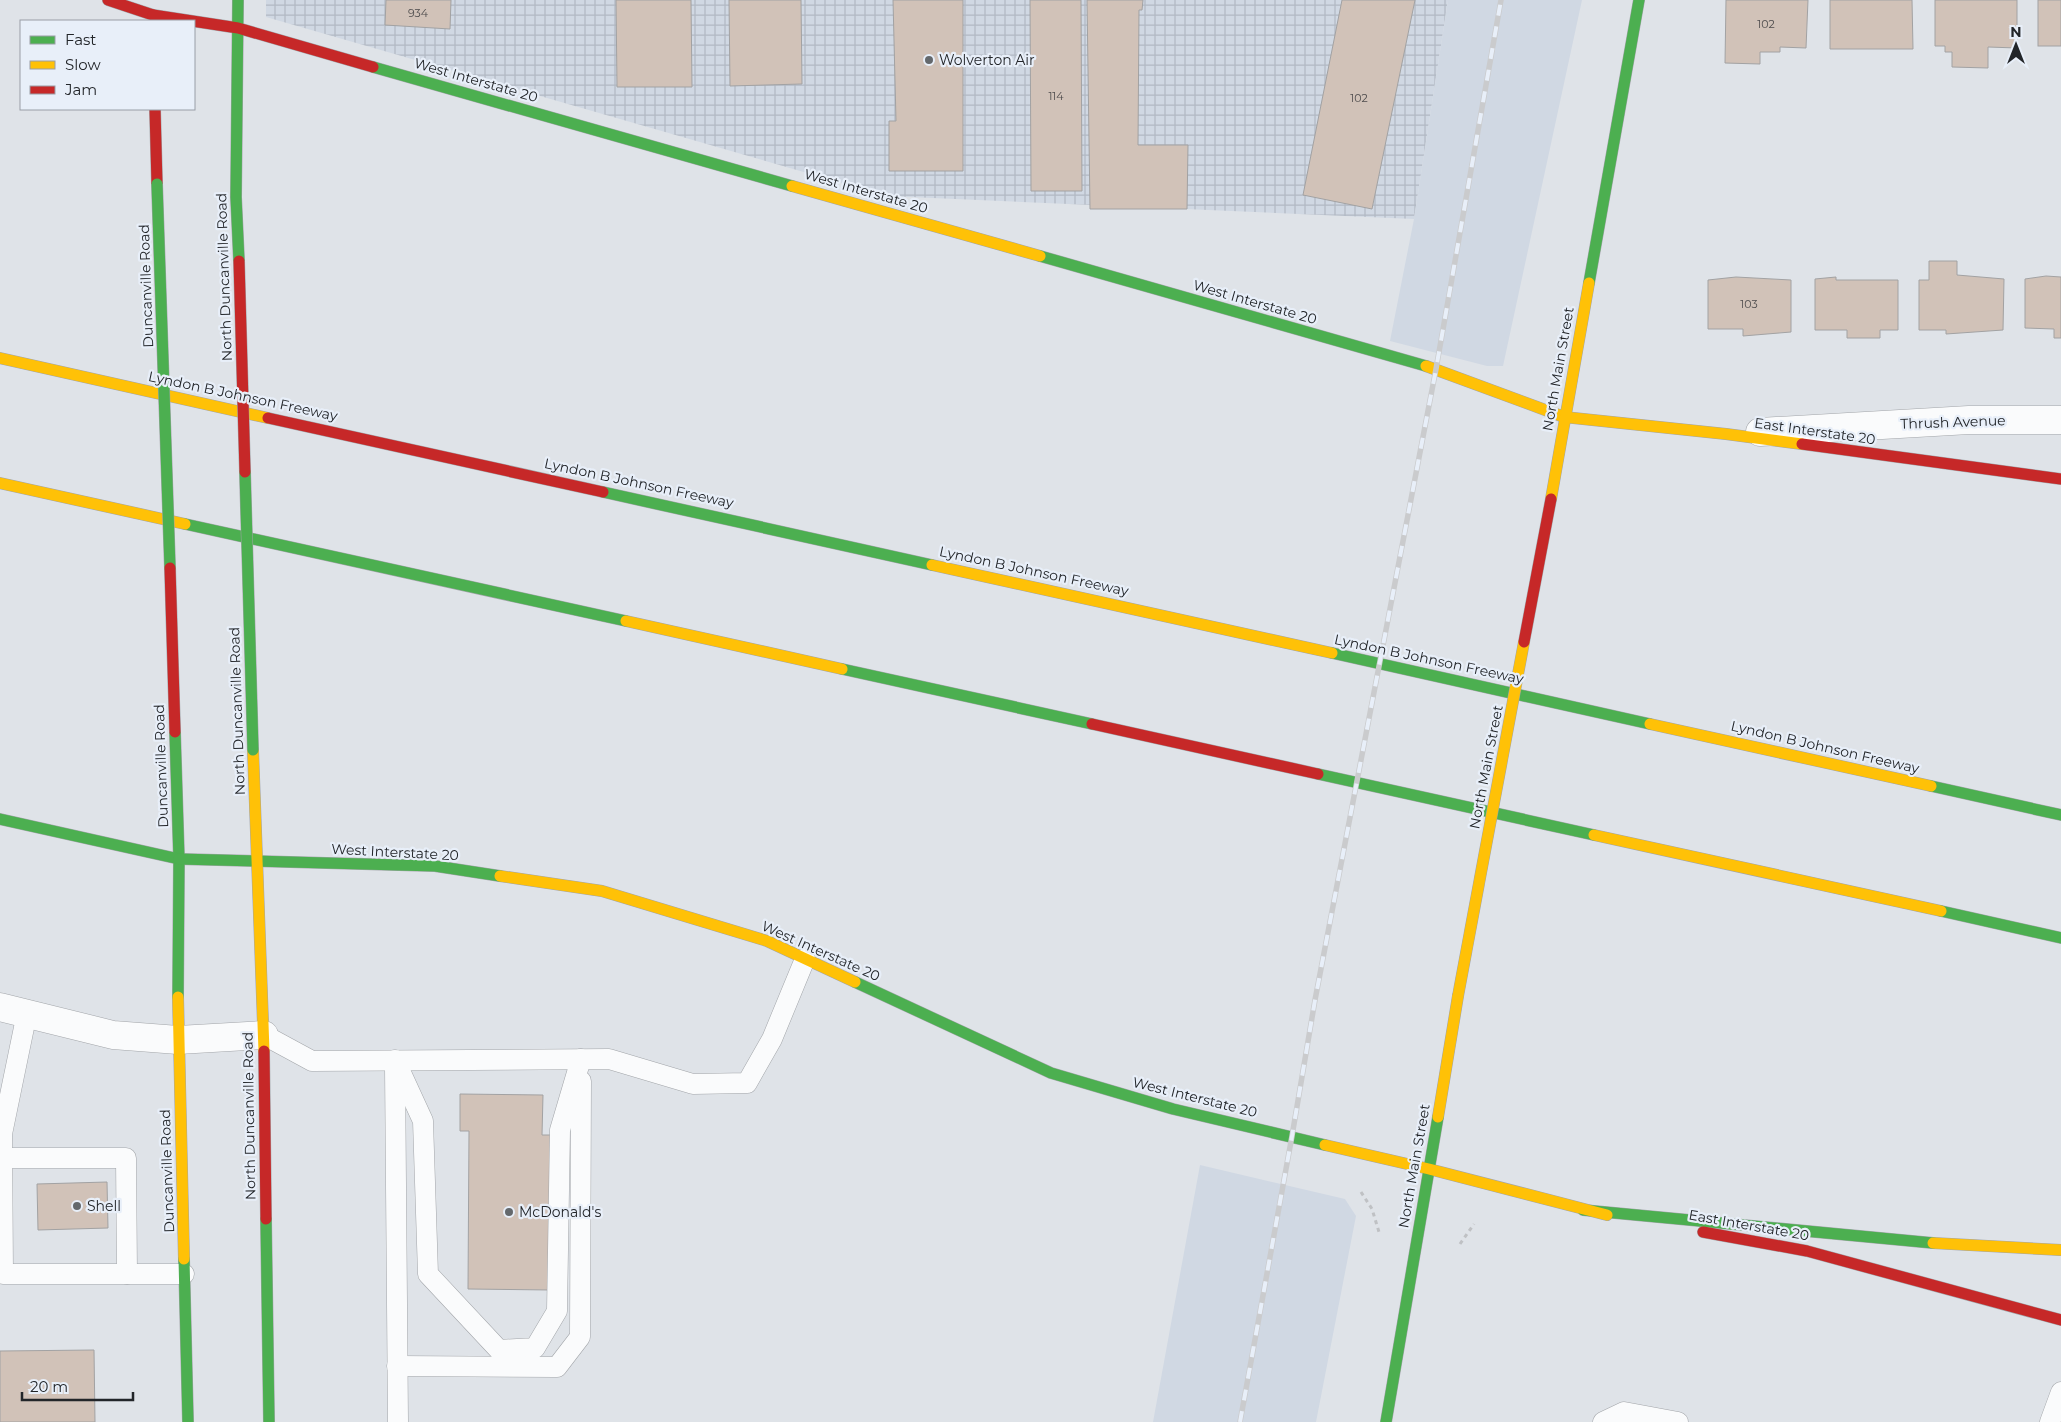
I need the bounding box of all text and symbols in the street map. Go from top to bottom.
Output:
house number: 934 [408,6,429,20]
house number: 102 [1757,17,1775,31]
legend [20,20,195,110]
north arrow [1991,20,2041,70]
text: N [2010,23,2022,41]
text: Fast [65,30,96,49]
place label: Wolverton Air [939,51,1035,69]
street label: West Interstate 20 [412,54,540,106]
marker: Wolverton Air [923,54,935,66]
text: Slow [65,55,101,74]
text: Jam [64,80,97,99]
house number: 114 [1048,89,1064,103]
house number: 102 [1350,91,1368,105]
street label: West Interstate 20 [802,165,930,217]
street label: North Duncanville Road [212,193,236,361]
street label: Duncanville Road [135,224,157,348]
street label: West Interstate 20 [1191,276,1319,328]
house number: 103 [1740,297,1758,311]
street label: North Main Street [1538,305,1578,432]
street label: Lyndon B Johnson Freeway [147,367,340,425]
street label: Thrush Avenue [1900,411,2006,433]
street label: East Interstate 20 [1753,414,1877,448]
street label: Lyndon B Johnson Freeway [543,454,736,512]
street label: Lyndon B Johnson Freeway [938,542,1131,600]
street label: North Duncanville Road [225,627,249,795]
street label: Lyndon B Johnson Freeway [1333,630,1526,688]
street label: North Main Street [1465,703,1507,830]
street label: Duncanville Road [150,704,172,828]
street label: Lyndon B Johnson Freeway [1729,717,1921,778]
street label: West Interstate 20 [331,840,459,864]
street label: West Interstate 20 [759,917,883,985]
street label: North Duncanville Road [239,1032,259,1200]
street label: West Interstate 20 [1131,1073,1259,1121]
street label: North Main Street [1394,1102,1434,1229]
street label: Duncanville Road [156,1109,178,1233]
place label: Shell [87,1197,121,1215]
marker: Shell [71,1200,83,1212]
place label: McDonald's [519,1203,601,1221]
marker: McDonald's [503,1206,515,1218]
street label: East Interstate 20 [1687,1206,1811,1244]
scale bar [22,1370,134,1402]
text: 20 m [30,1377,68,1396]

